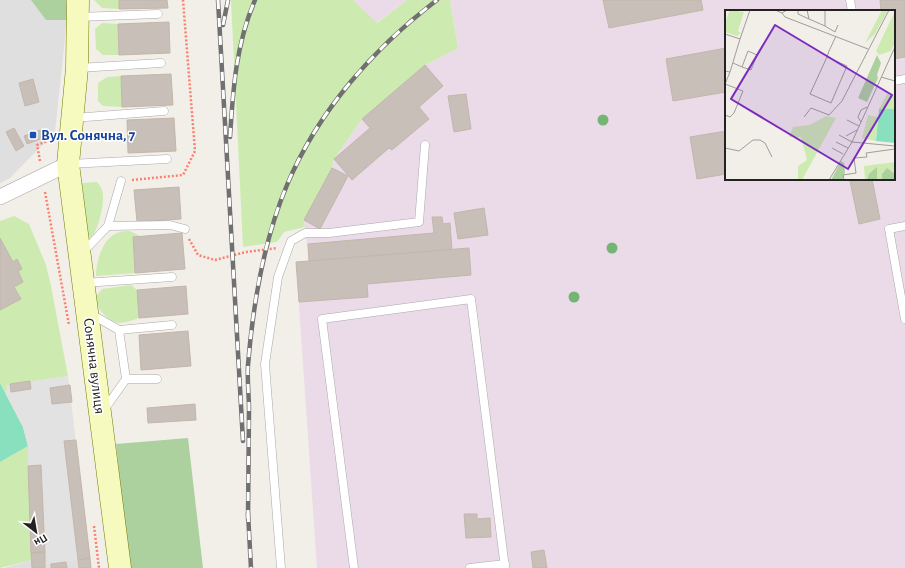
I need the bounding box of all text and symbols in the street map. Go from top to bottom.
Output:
inset map [725,10,895,180]
place label: Вул. Сонячна, 7 [41,128,136,143]
marker: Вул. Сонячна, 7 [28,130,38,140]
street label: Сонячна вулиця [81,317,107,415]
north arrow [16,512,56,552]
text: Пн [32,532,49,548]

